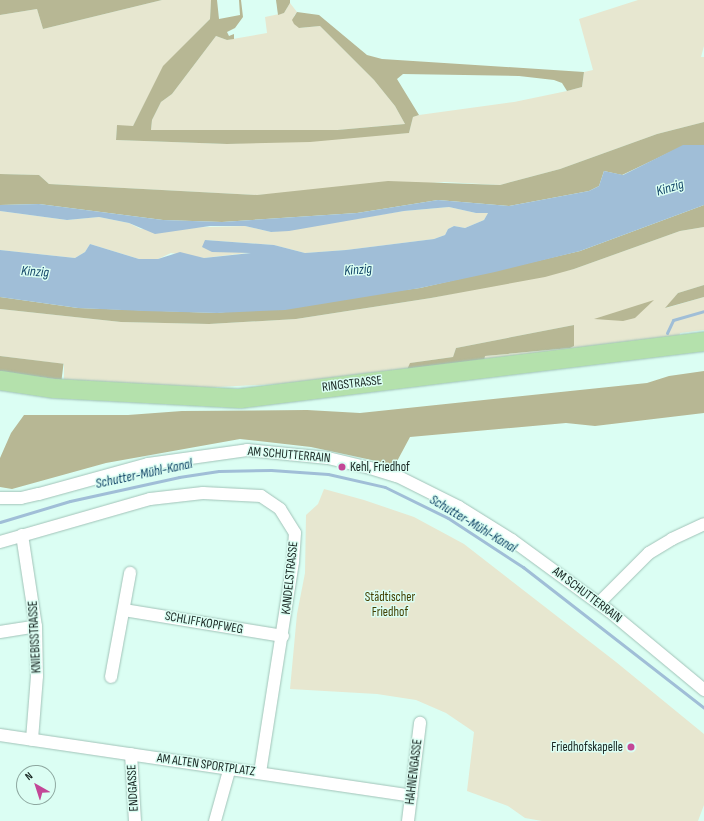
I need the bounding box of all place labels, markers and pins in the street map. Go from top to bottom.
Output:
place label: Kehl, Friedhof [350,459,410,475]
marker: Kehl, Friedhof [337,462,347,472]
place label: Friedhofskapelle [551,739,623,755]
marker: Friedhofskapelle [626,742,636,752]

